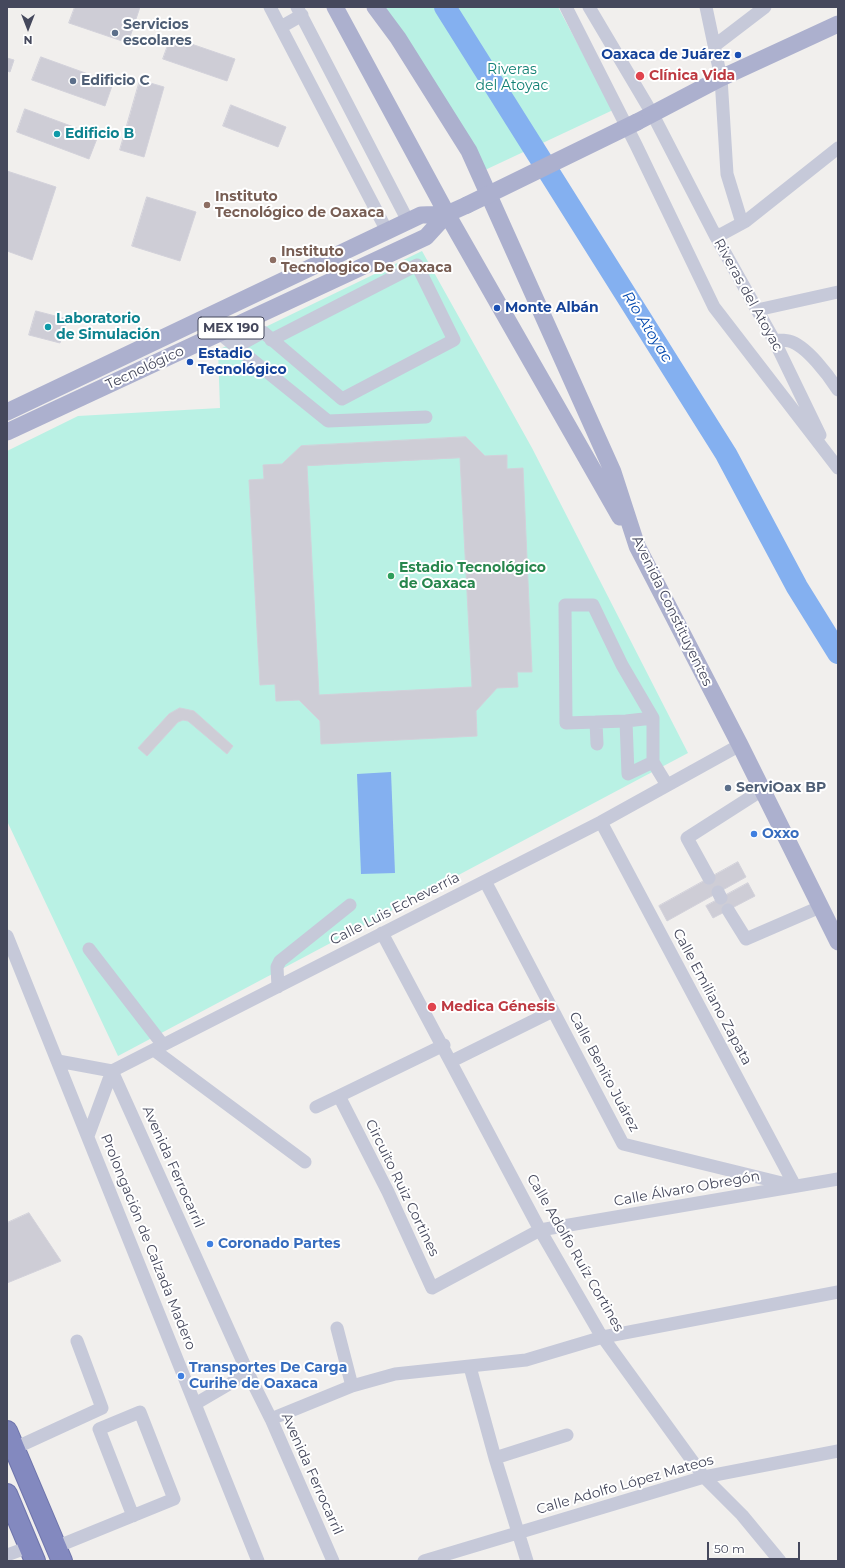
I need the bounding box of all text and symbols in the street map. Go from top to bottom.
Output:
north arrow [8,8,48,48]
place label: Servicios escolares [123,17,192,50]
marker: Servicios escolares [110,28,120,38]
text: N [24,33,32,47]
place label: Oaxaca de Juárez [601,47,730,63]
marker: Oaxaca de Juárez [733,50,743,60]
park label: Riveras del Atoyac [476,62,548,94]
place label: Clínica Vida [649,68,735,84]
marker: Clínica Vida [634,70,646,82]
place label: Edificio C [81,73,150,89]
marker: Edificio C [68,76,78,86]
place label: Edificio B [65,126,134,142]
marker: Edificio B [52,129,62,139]
place label: Instituto Tecnológico de Oaxaca [215,189,384,222]
marker: Instituto Tecnológico de Oaxaca [202,200,212,210]
street label: Riveras del Atoyac [710,236,786,354]
place label: Instituto Tecnologico De Oaxaca [281,244,452,276]
marker: Instituto Tecnologico De Oaxaca [268,255,278,265]
water label: Río Atoyac [618,288,676,366]
place label: Monte Albán [505,300,599,316]
marker: Monte Albán [492,303,502,313]
place label: Laboratorio de Simulación [56,311,160,344]
road number: MEX 190 [198,317,264,339]
marker: Laboratorio de Simulación [43,322,53,332]
street label: Tecnológico [103,343,187,393]
place label: Estadio Tecnológico [198,346,287,378]
marker: Estadio Tecnológico [185,357,195,367]
street label: Avenida Constituyentes [628,533,716,689]
place label: Estadio Tecnológico de Oaxaca [399,560,546,592]
marker: Estadio Tecnológico de Oaxaca [386,571,396,581]
place label: ServiOax BP [736,780,826,796]
marker: ServiOax BP [723,783,733,793]
place label: Oxxo [762,826,799,842]
marker: Oxxo [749,829,759,839]
street label: Calle Luis Echeverría [327,869,463,949]
street label: Calle Emiliano Zapata [669,926,755,1068]
place label: Medica Génesis [441,999,555,1015]
marker: Medica Génesis [426,1001,438,1013]
street label: Calle Benito Juárez [565,1009,643,1135]
street label: Avenida Ferrocarril [139,1103,207,1231]
street label: Circuito Ruiz Cortines [361,1117,443,1259]
street label: Prolongación de Calzada Madero [97,1132,199,1352]
street label: Calle Álvaro Obregón [613,1168,761,1210]
street label: Calle Adolfo Ruíz Cortines [523,1171,627,1335]
place label: Coronado Partes [218,1236,340,1252]
marker: Coronado Partes [205,1239,215,1249]
place label: Transportes De Carga Curihe de Oaxaca [189,1360,347,1392]
marker: Transportes De Carga Curihe de Oaxaca [176,1371,186,1381]
street label: Avenida Ferrocarril [278,1410,346,1538]
street label: Calle Adolfo López Mateos [534,1452,716,1518]
scale bar [709,1534,802,1560]
text: 50 m [714,1541,745,1556]

